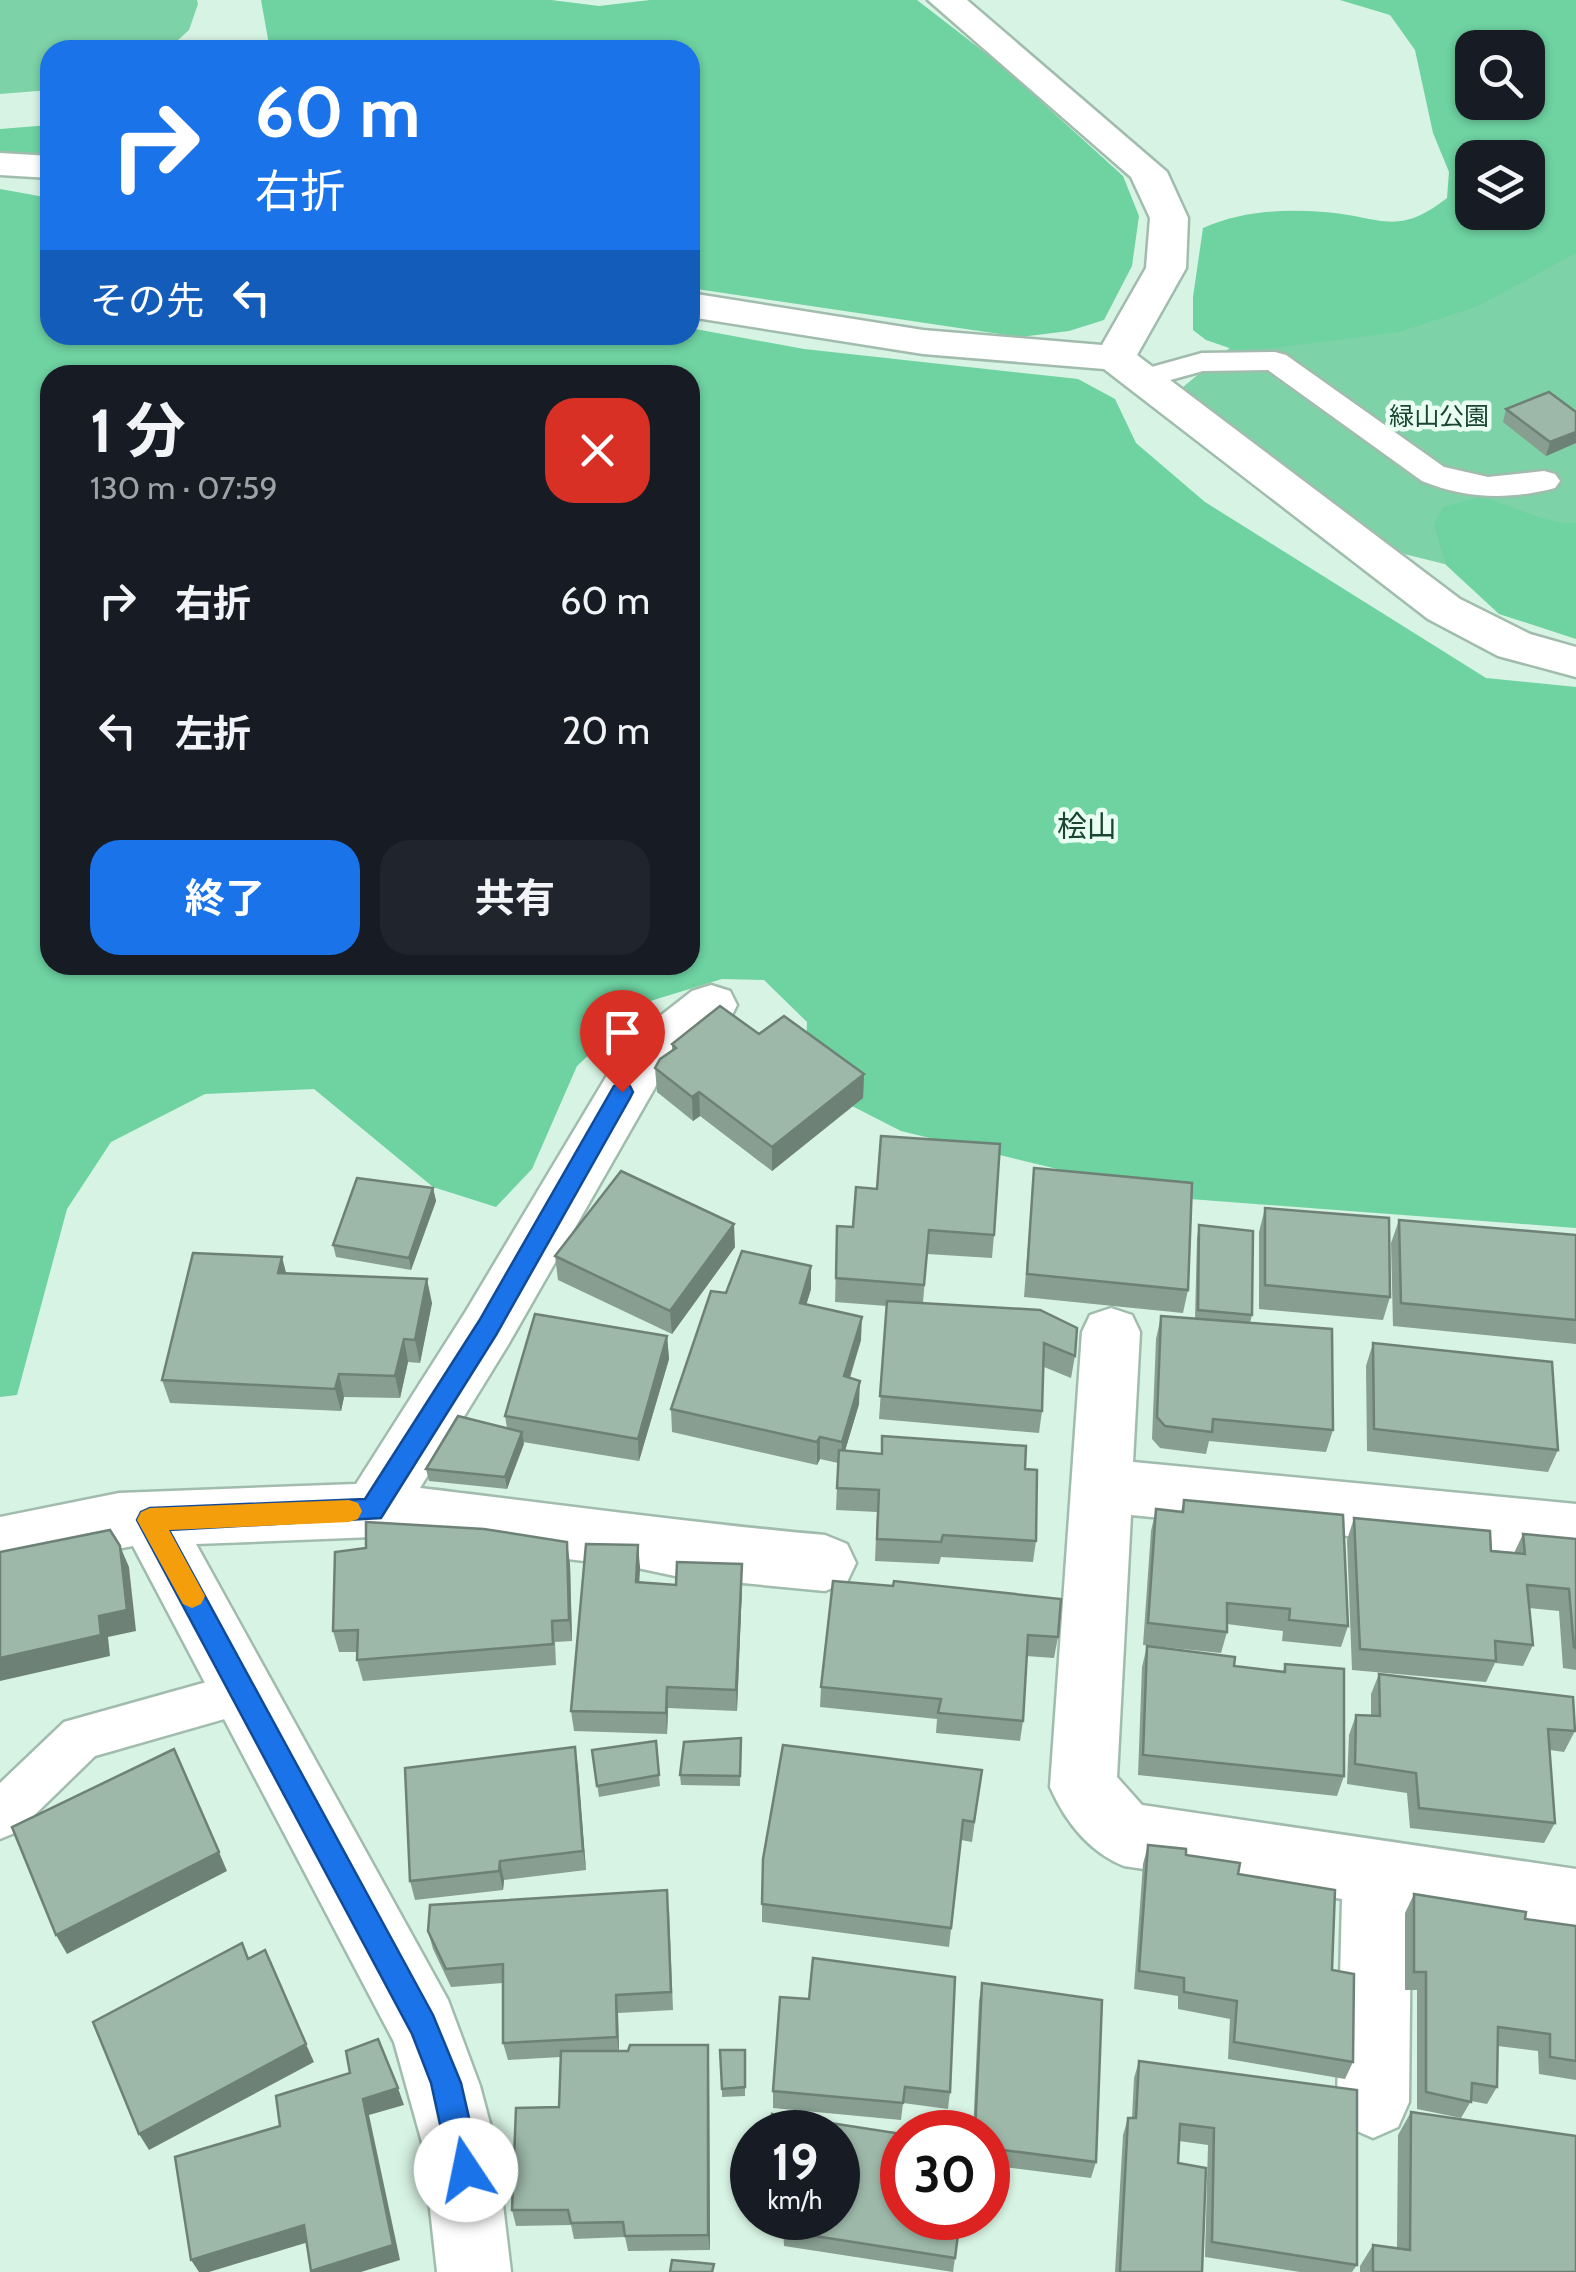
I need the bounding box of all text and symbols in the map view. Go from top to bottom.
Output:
map controls [1455,30,1545,230]
button: search [1455,30,1545,120]
text: 60 m [255,69,420,155]
icon: right [90,80,220,210]
button: layers [1455,140,1545,230]
text: 右折 [255,164,345,218]
icon: left [224,270,279,325]
text: その先 [90,277,204,324]
text: 1 分 [90,394,186,467]
button: close [545,398,650,503]
park label: 緑山公園 [1389,401,1489,431]
text: 130 m · 07:59 [90,468,278,507]
icon: right [90,573,145,628]
text: 60 m [560,577,650,624]
text: 右折 [175,580,251,627]
icon: left [90,703,145,758]
text: 20 m [562,707,650,754]
text: 左折 [175,710,251,757]
park label: 桧山 [1057,808,1117,845]
button: 終了 [90,840,360,955]
button: 共有 [380,840,650,955]
pin [580,990,665,1093]
icon: arrive [595,1005,650,1060]
speed limit sign: 30 [880,2110,1010,2240]
position arrow [414,2118,518,2222]
text: 19 [772,2132,818,2193]
text: km/h [768,2185,822,2215]

